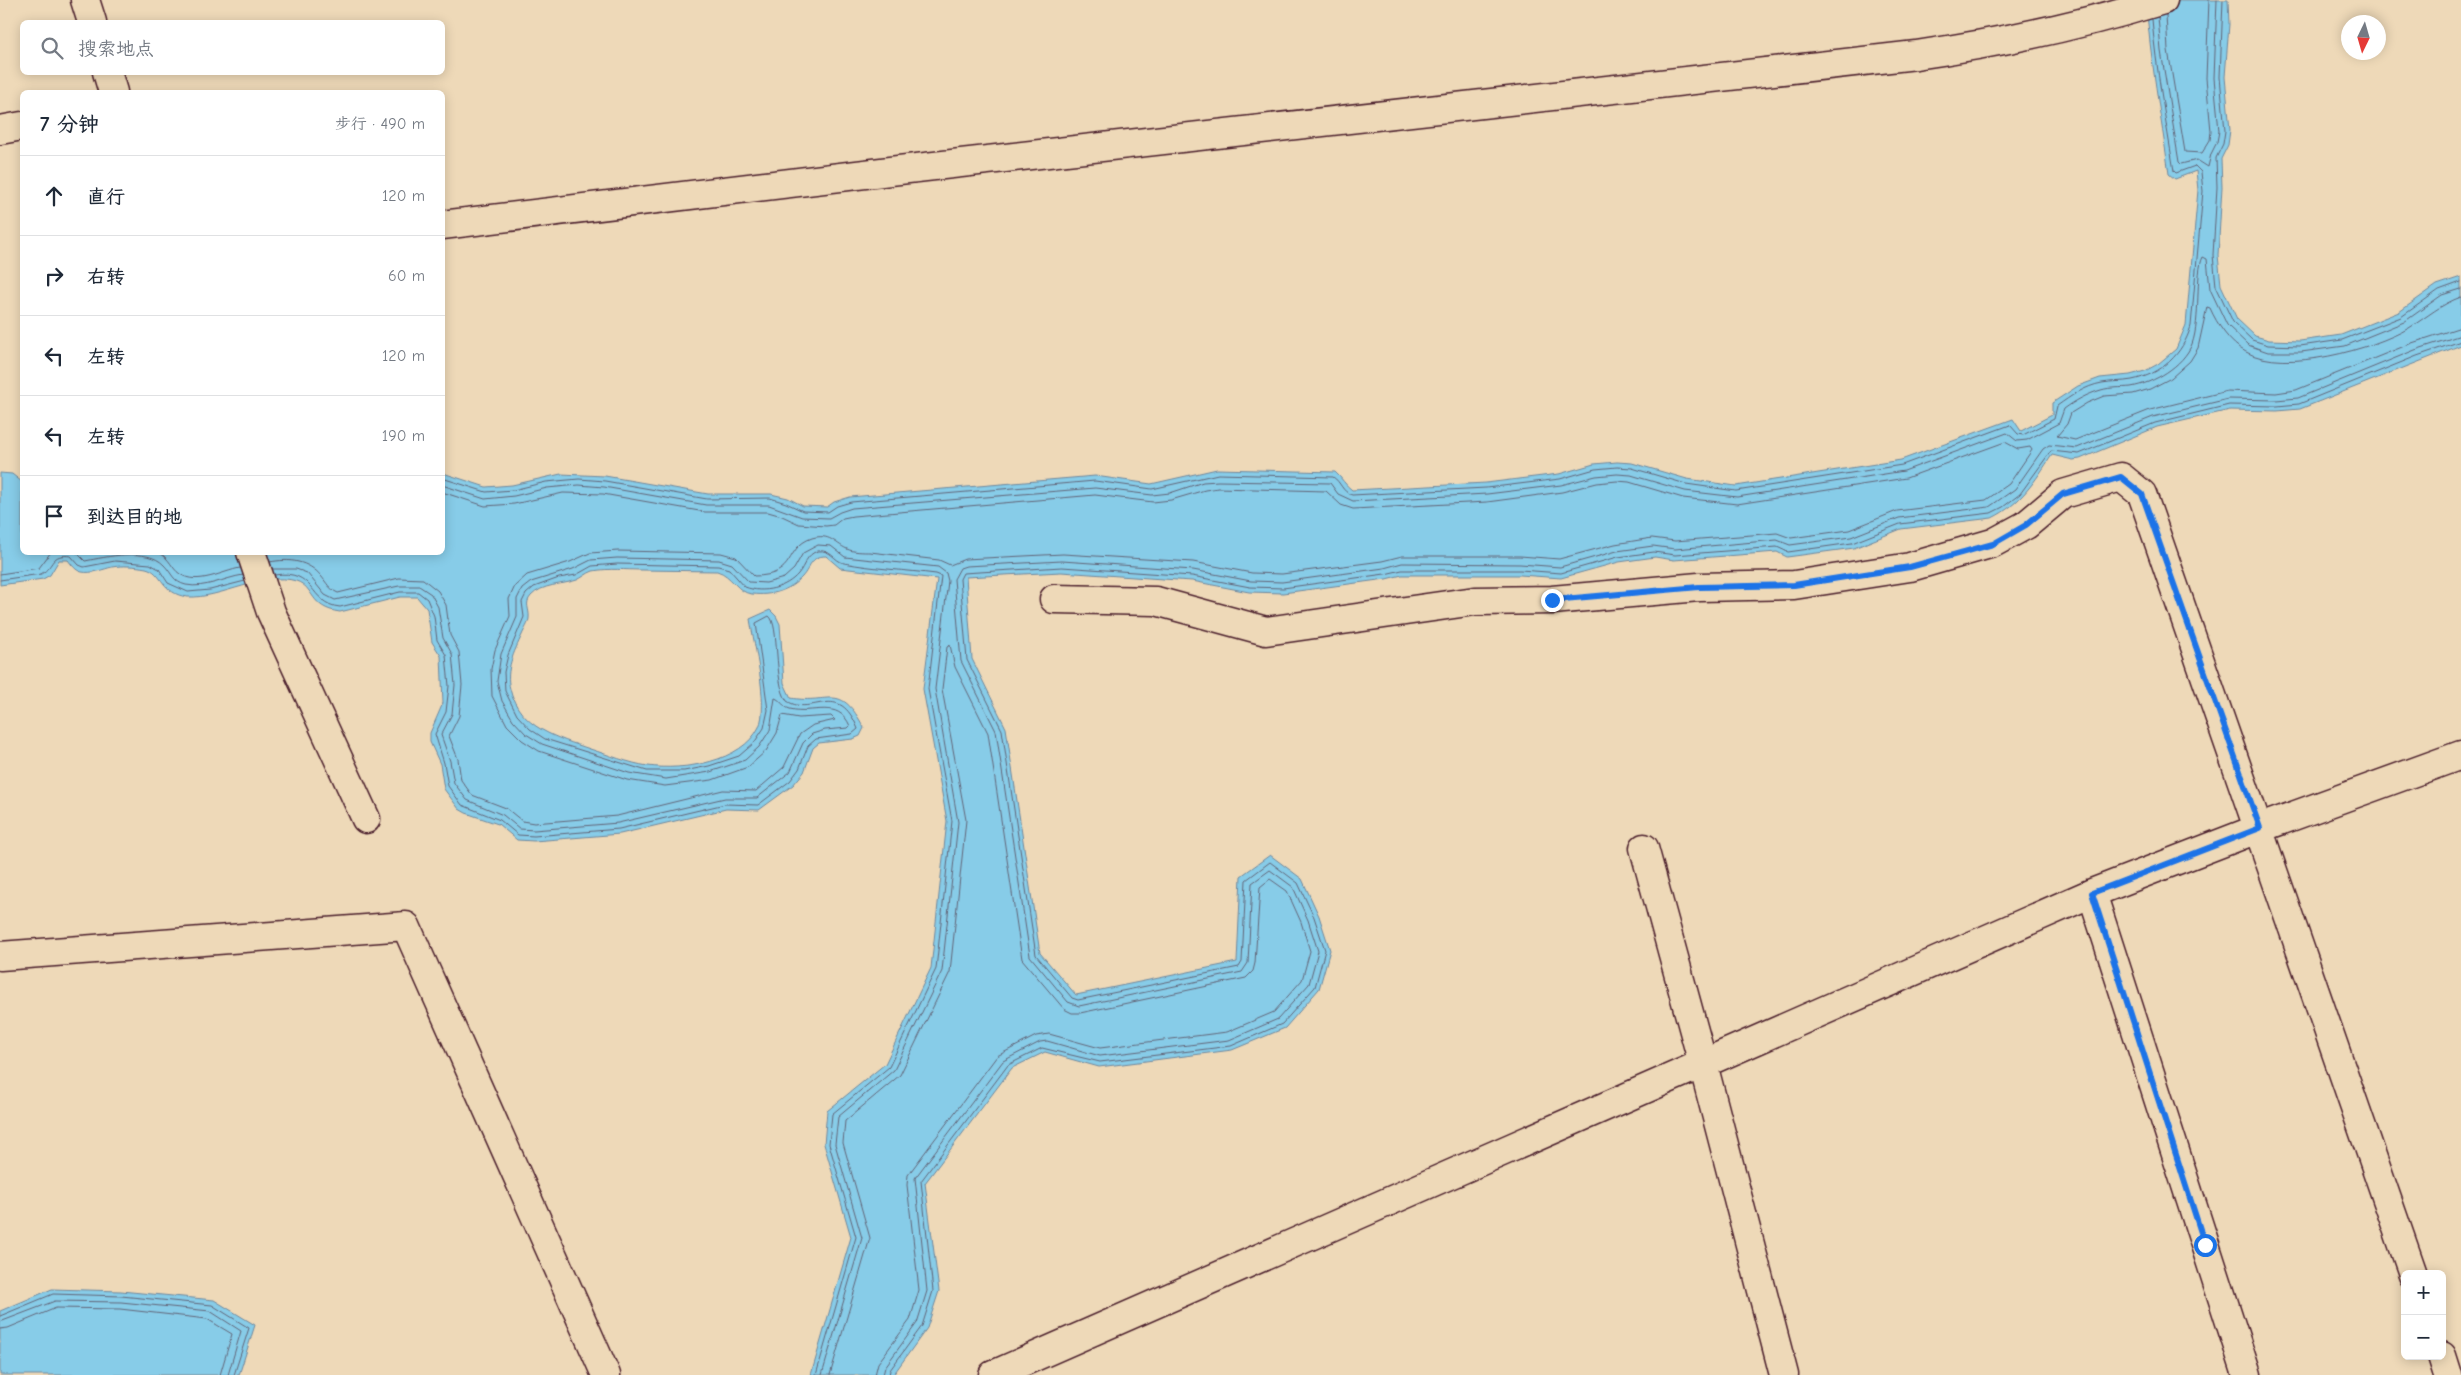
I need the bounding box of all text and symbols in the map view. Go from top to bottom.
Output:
north arrow [2341,15,2386,60]
search box [20,20,445,75]
icon: search [38,34,66,62]
text: 搜索地点 [78,38,154,60]
text: 7 分钟 [40,112,99,136]
text: 步行 · 490 m [335,115,425,133]
icon: ahead [40,182,68,210]
text: 直行 [87,186,125,208]
text: 120 m [382,187,425,205]
icon: right [40,262,68,290]
text: 右转 [87,266,125,288]
text: 60 m [388,267,425,285]
icon: left [40,342,68,370]
text: 左转 [87,346,125,368]
text: 120 m [382,347,425,365]
icon: left [40,422,68,450]
text: 左转 [87,426,125,448]
text: 190 m [382,427,425,445]
icon: arrive [40,502,68,530]
text: 到达目的地 [87,506,182,528]
route end [1541,589,1564,612]
route start [2194,1234,2217,1257]
map controls [2401,1270,2446,1360]
button: + [2401,1270,2446,1315]
button: − [2401,1315,2446,1360]

